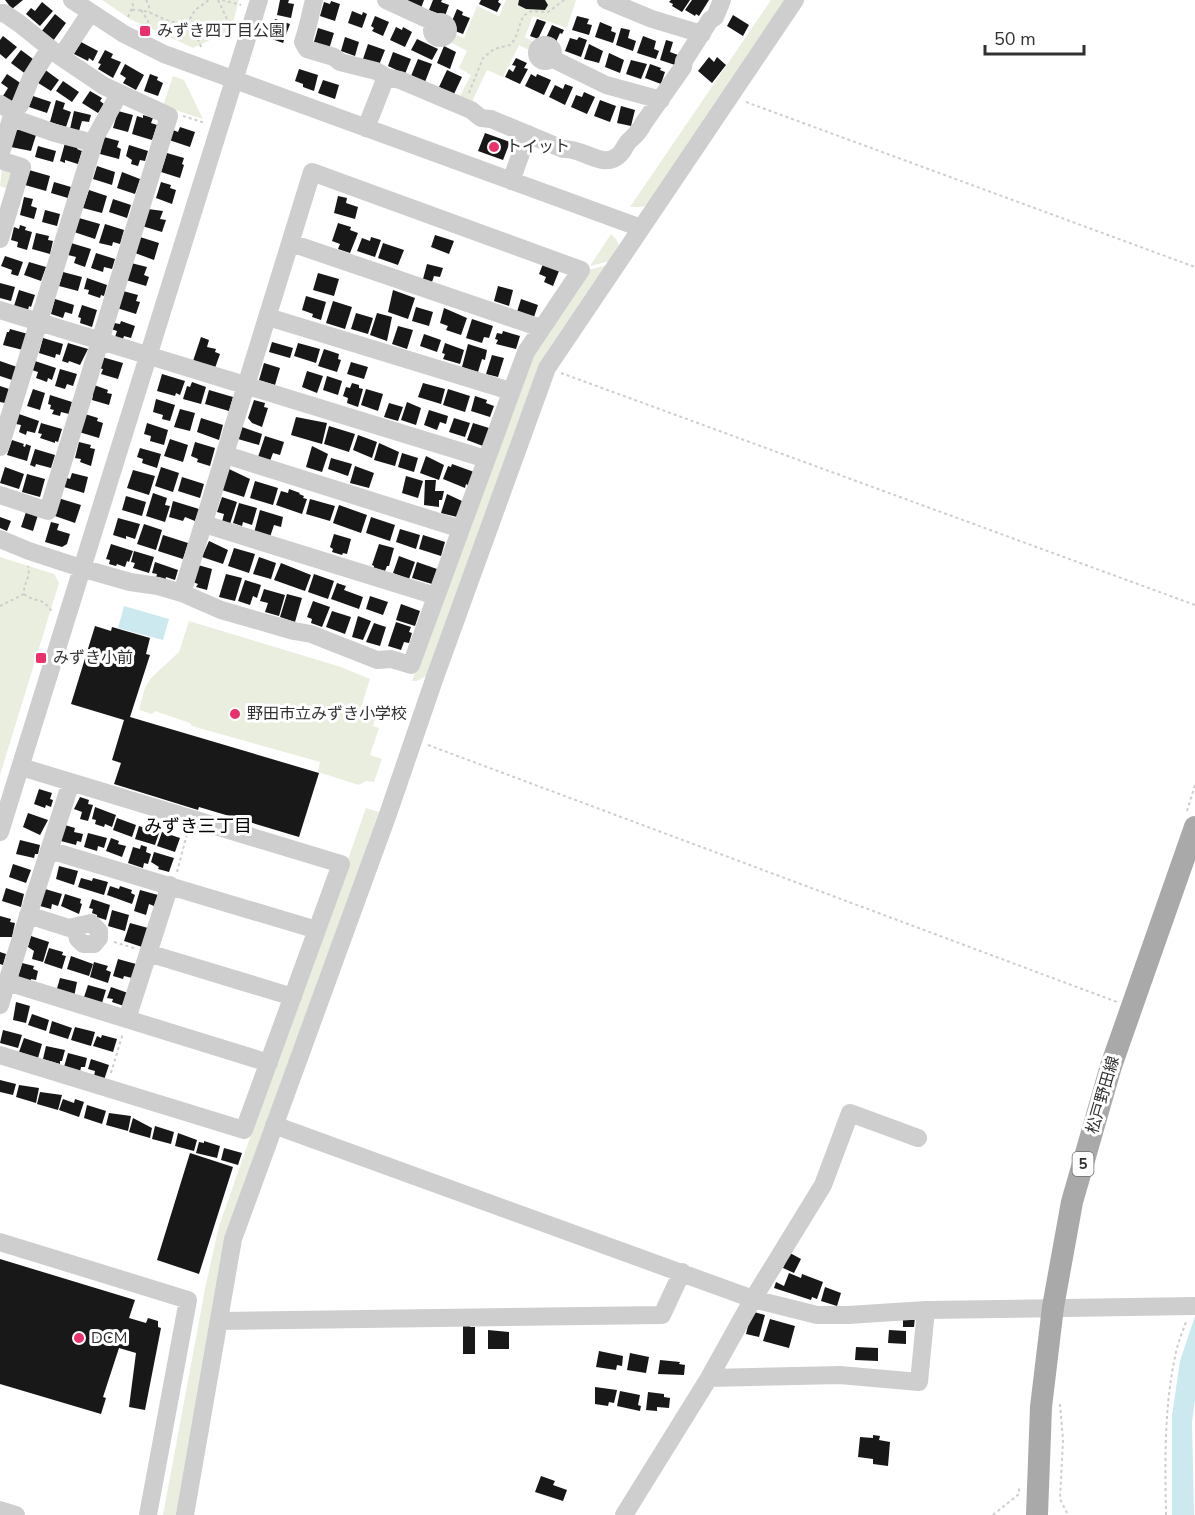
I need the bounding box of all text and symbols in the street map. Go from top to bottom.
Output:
scale bar [985,18,1084,56]
place label: みずき四丁目公園 [157,20,285,42]
marker: みずき四丁目公園 [138,24,152,38]
text: 50 m [994,27,1036,51]
place label: トイット [506,136,570,158]
marker: トイット [487,140,501,154]
place label: みずき小前 [53,647,133,669]
marker: みずき小前 [34,651,48,665]
place label: 野田市立みずき小学校 [247,703,407,725]
marker: 野田市立みずき小学校 [228,707,242,721]
district label: みずき三丁目 [144,814,252,838]
street label: 松戸野田線 [1081,1054,1125,1136]
road number: 5 [1072,1152,1094,1176]
place label: DCM [91,1327,127,1349]
marker: DCM [72,1331,86,1345]

